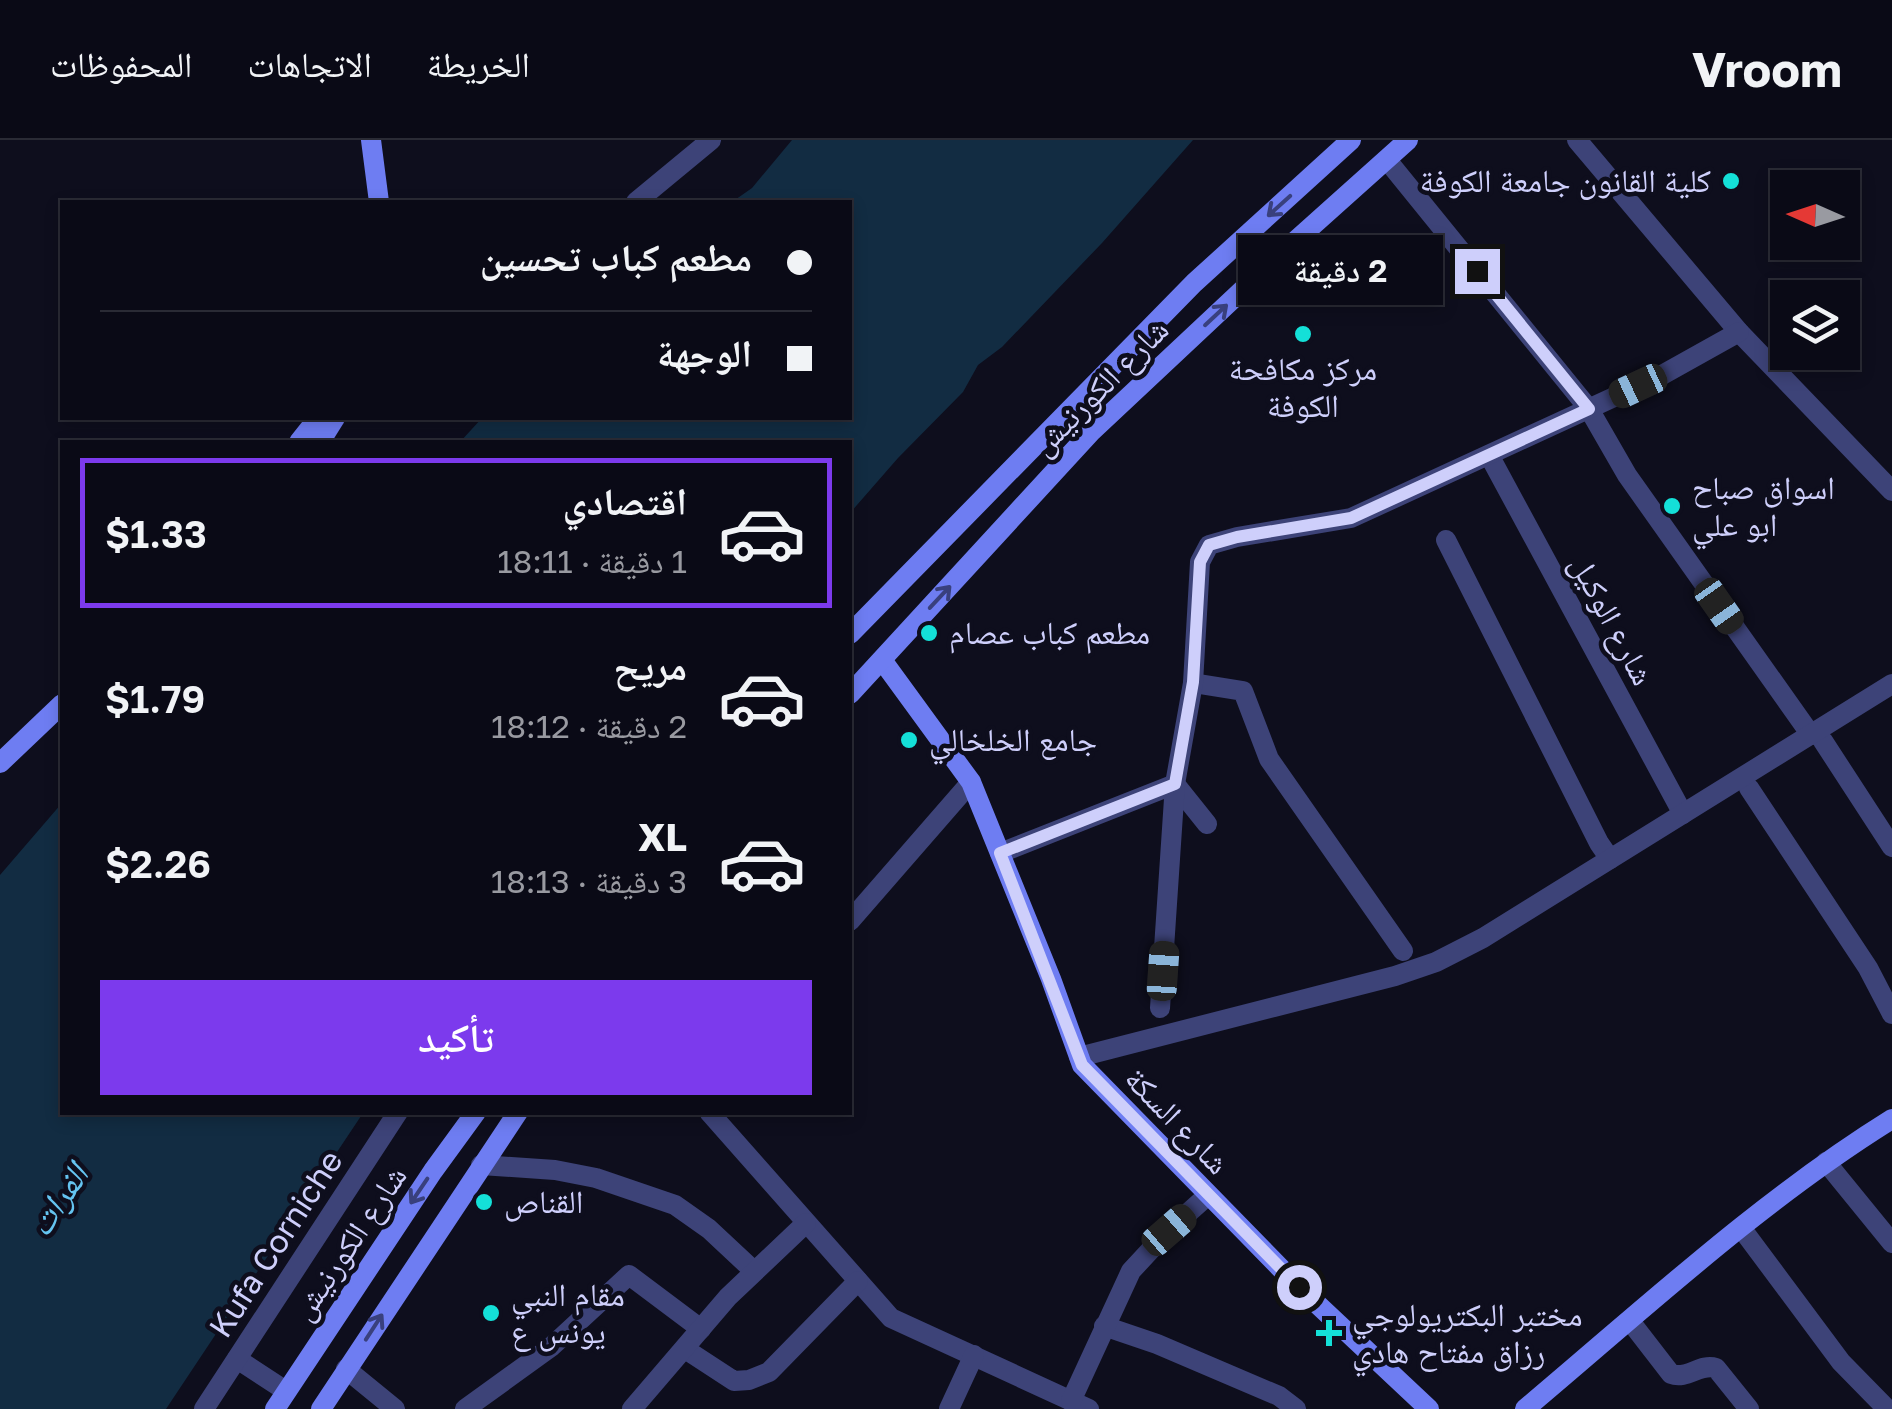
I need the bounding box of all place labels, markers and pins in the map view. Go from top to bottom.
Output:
place label: كلية القانون جامعة الكوفة [1420,161,1711,200]
marker: كلية القانون جامعة الكوفة [1720,170,1742,192]
marker: مركز مكافحة الكوفة [1292,323,1314,345]
place label: مركز مكافحة الكوفة [1229,349,1377,424]
place label: اسواق صباح ابو علي [1692,468,1835,550]
marker: اسواق صباح ابو علي [1661,495,1683,517]
place label: مطعم كباب عصام [949,613,1150,654]
marker: مطعم كباب عصام [918,622,940,644]
place label: جامع الخلخالي [929,720,1097,765]
marker: جامع الخلخالي [898,729,920,751]
place label: القناص [504,1182,583,1222]
marker: القناص [473,1191,495,1213]
place label: مقام النبي يونس ع [511,1275,625,1352]
place label: مختبر البكتريولوجي رزاق مفتاح هادي [1352,1295,1583,1377]
marker: مقام النبي يونس ع [480,1302,502,1324]
marker: مختبر البكتريولوجي رزاق مفتاح هادي [1316,1320,1342,1346]

